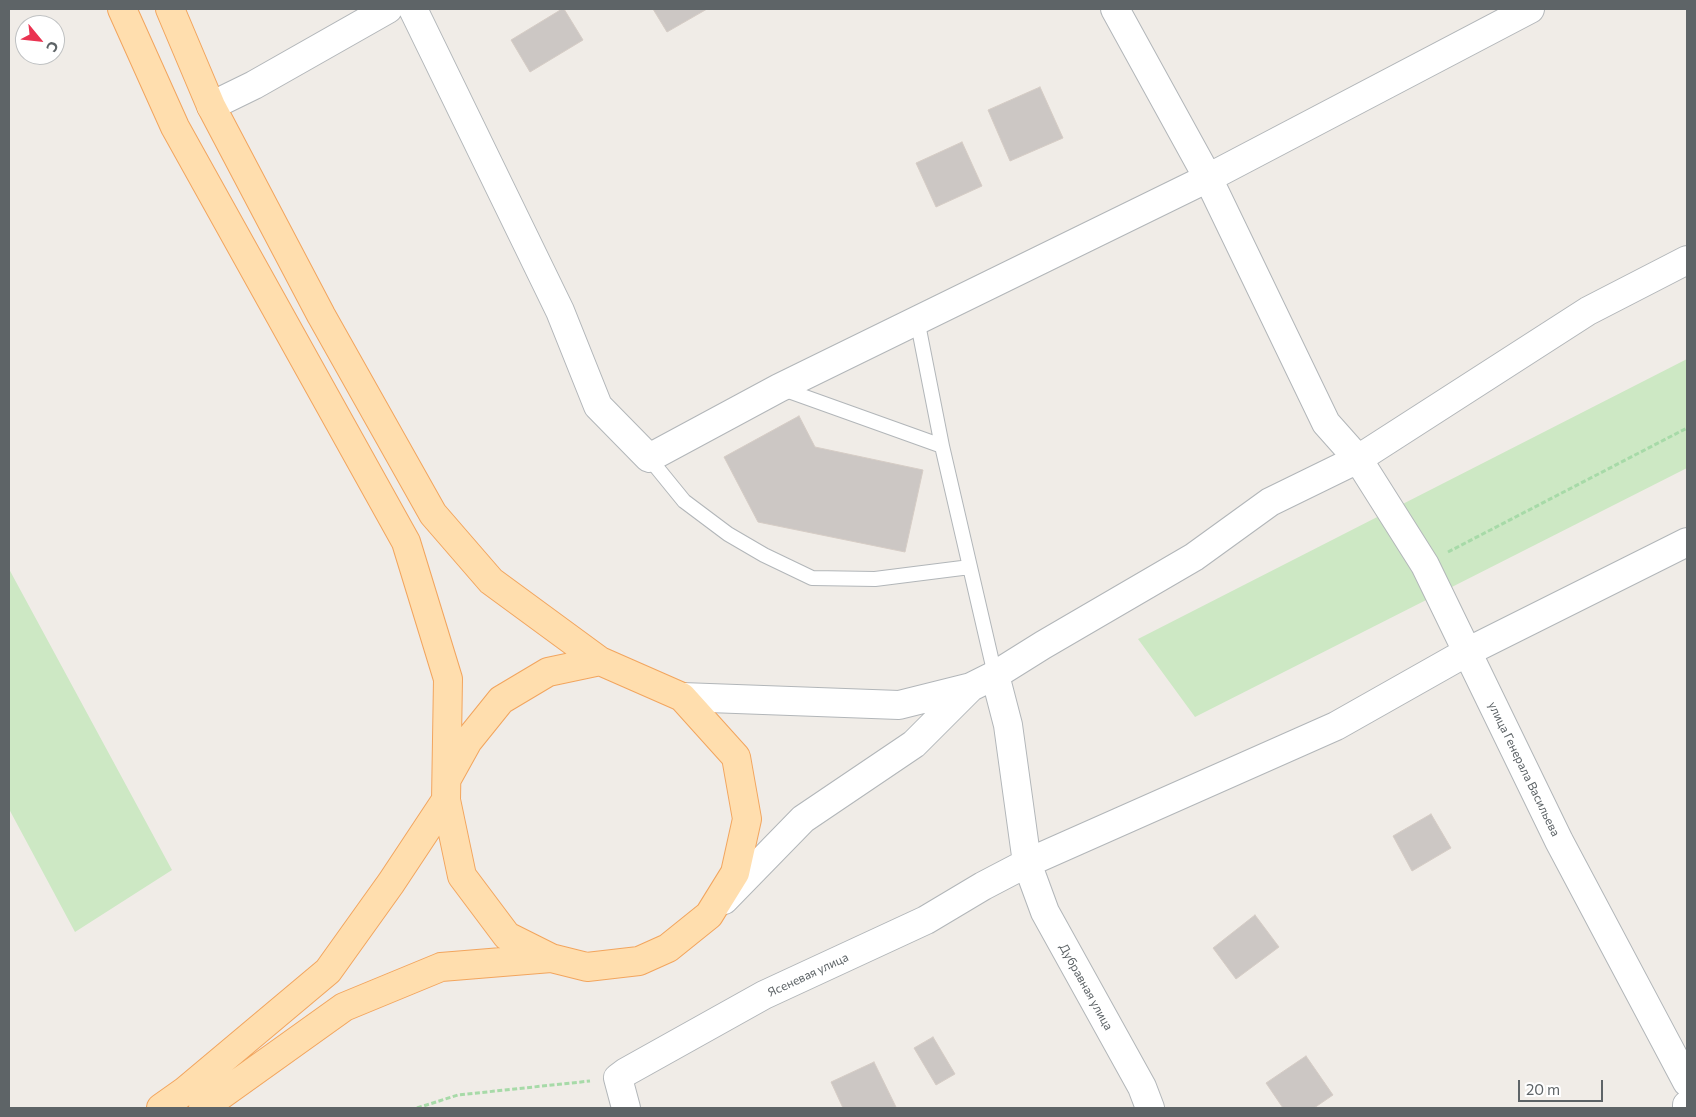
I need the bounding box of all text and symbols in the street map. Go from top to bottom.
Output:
north arrow [15,15,65,65]
text: С [43,39,63,55]
street label: улица Генерала Васильева [1485,699,1563,839]
street label: Дубравная улица [1056,941,1116,1033]
street label: Ясеневая улица [765,950,851,1000]
scale bar [1521,1070,1606,1102]
text: 20 m [1526,1080,1560,1098]

